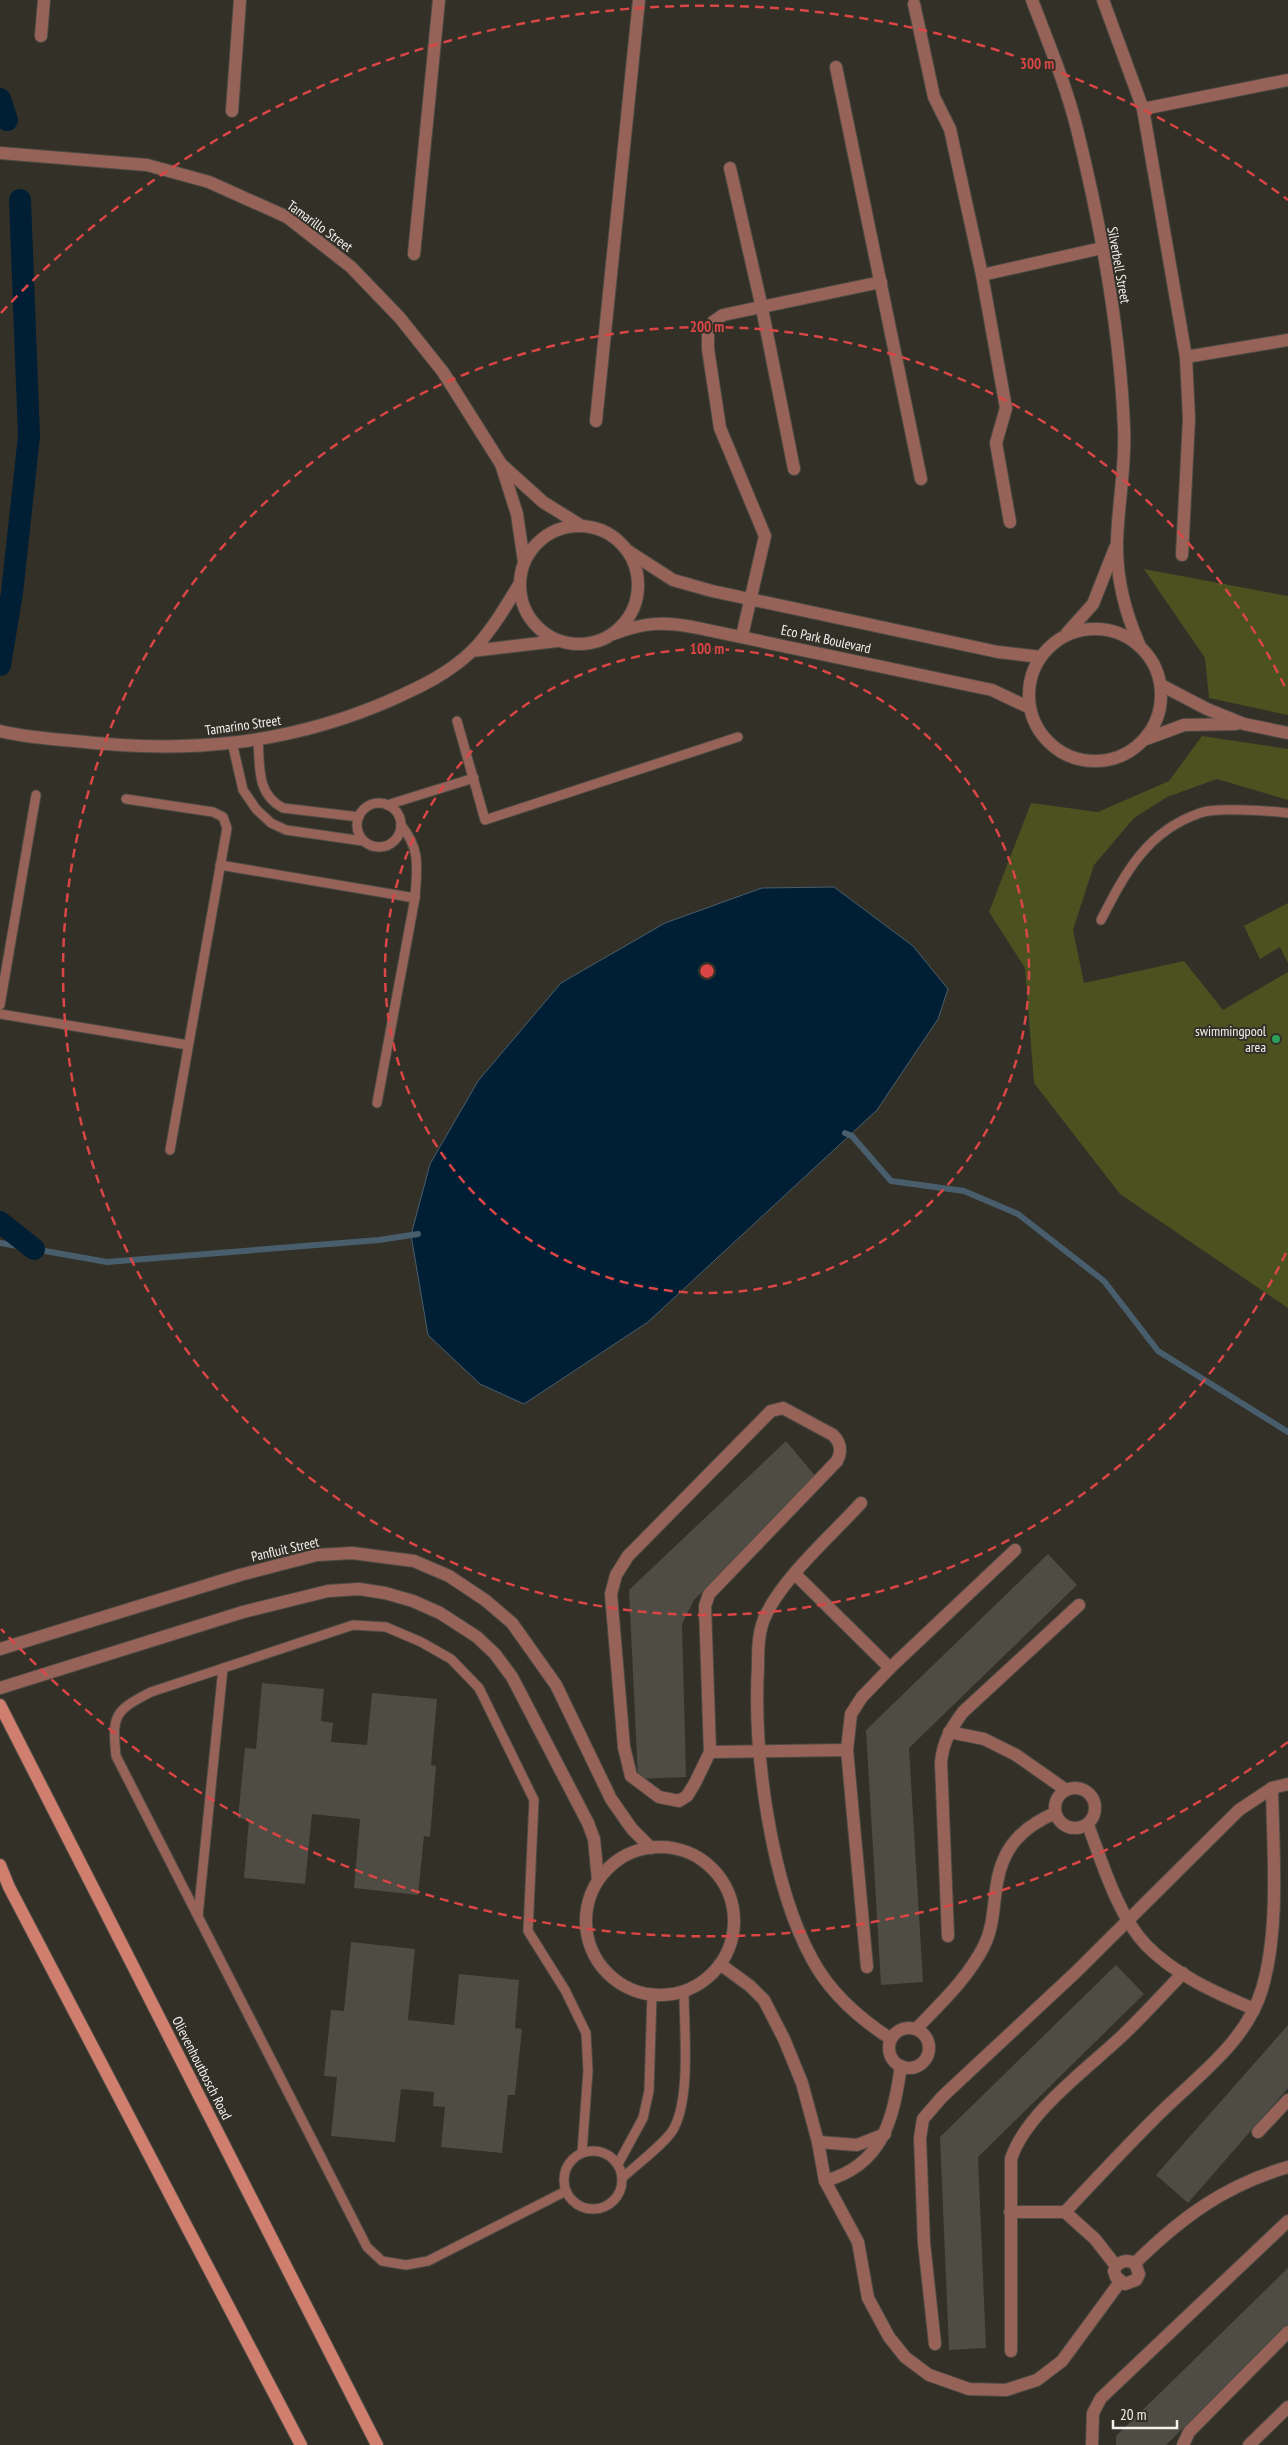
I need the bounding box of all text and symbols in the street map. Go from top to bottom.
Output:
text: 300 m [1020,54,1054,73]
street label: Tamarillo Street [284,196,356,256]
street label: Silverbell Street [1103,225,1135,305]
text: 200 m [690,317,724,336]
street label: Eco Park Boulevard [779,621,873,657]
text: 100 m [690,639,724,658]
street label: Tamarino Street [204,711,282,739]
centre of rings [698,962,716,980]
place label: swimmingpool area [1195,1022,1267,1056]
marker: swimmingpool area [1270,1033,1282,1045]
street label: Panfluit Street [249,1532,321,1566]
street label: Olievenhoutbosch Road [168,2013,236,2123]
scale bar [1113,2398,1177,2430]
text: 20 m [1120,2405,1146,2424]

